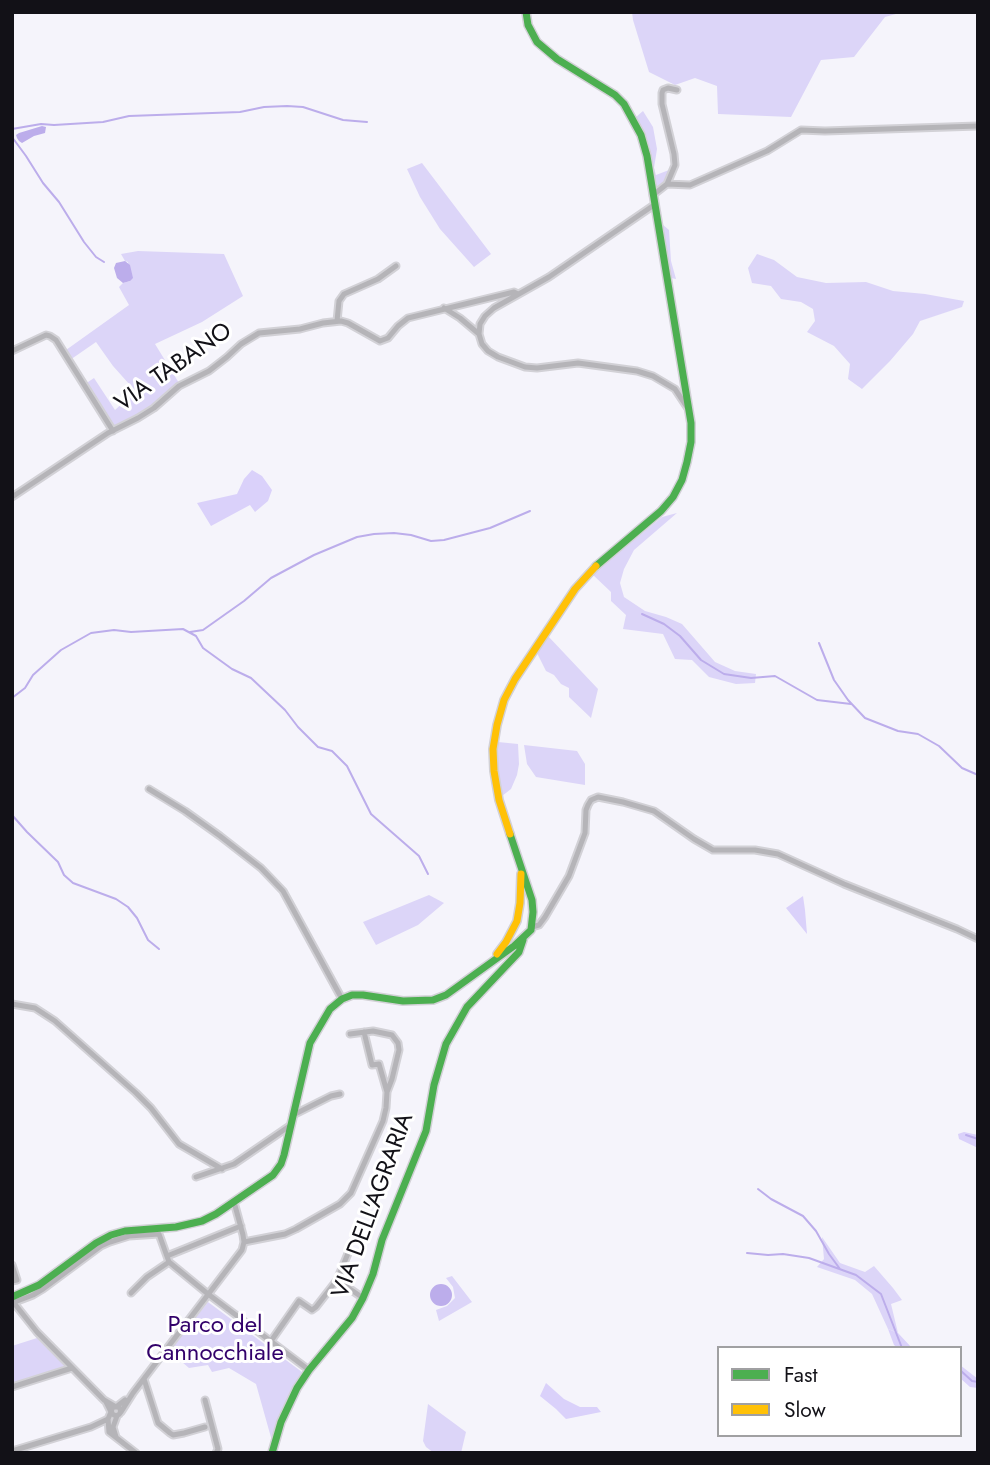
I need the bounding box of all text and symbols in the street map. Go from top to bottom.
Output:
street label: VIA TABANO [110,317,238,419]
street label: VIA DELL'AGRARIA [327,1109,421,1303]
park label: Parco del Cannocchiale [146,1312,284,1368]
legend [717,1346,962,1437]
text: Fast [784,1360,817,1390]
text: Slow [784,1395,826,1425]

